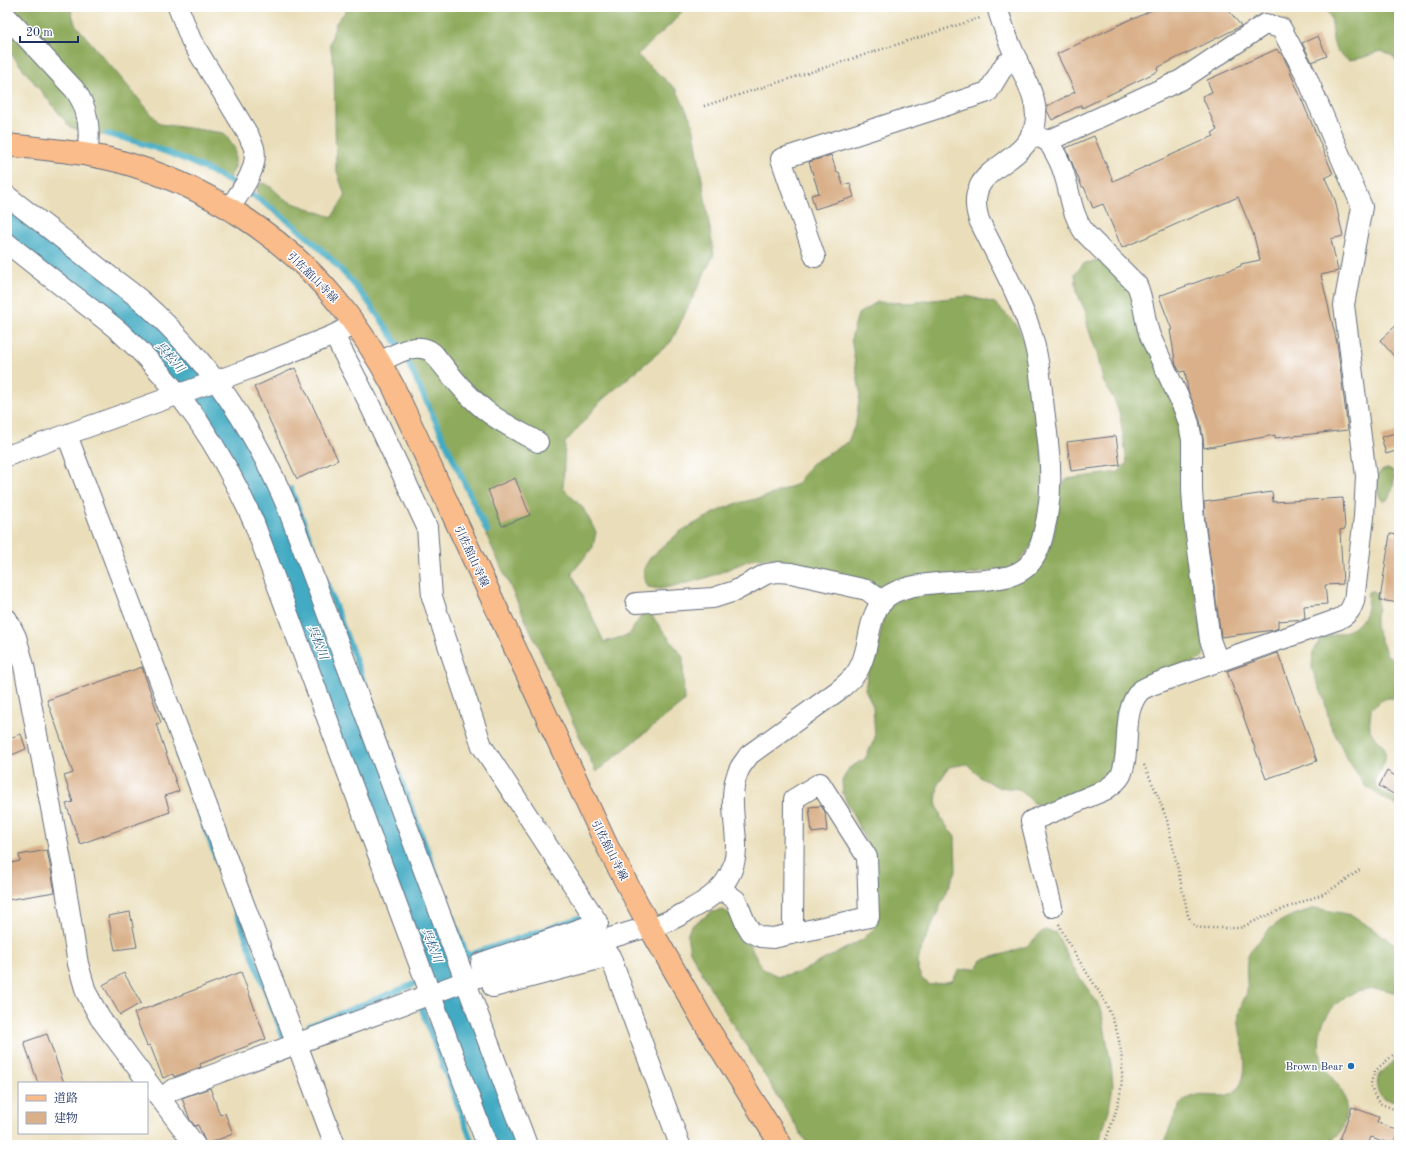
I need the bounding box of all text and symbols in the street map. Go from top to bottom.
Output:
scale bar [20,18,78,44]
text: 20 m [26,27,53,39]
street label: 引佐舘山寺線 [285,249,341,305]
water label: 呉松川 [153,339,188,377]
street label: 引佐舘山寺線 [452,524,491,589]
water label: 呉松川 [305,623,332,663]
street label: 引佐舘山寺線 [589,818,630,883]
water label: 呉松川 [419,926,446,966]
marker: Brown Bear [1346,1061,1356,1071]
place label: Brown Bear [1285,1062,1343,1073]
legend [18,1082,148,1134]
text: 道路 [54,1091,78,1105]
text: 建物 [54,1111,78,1125]

